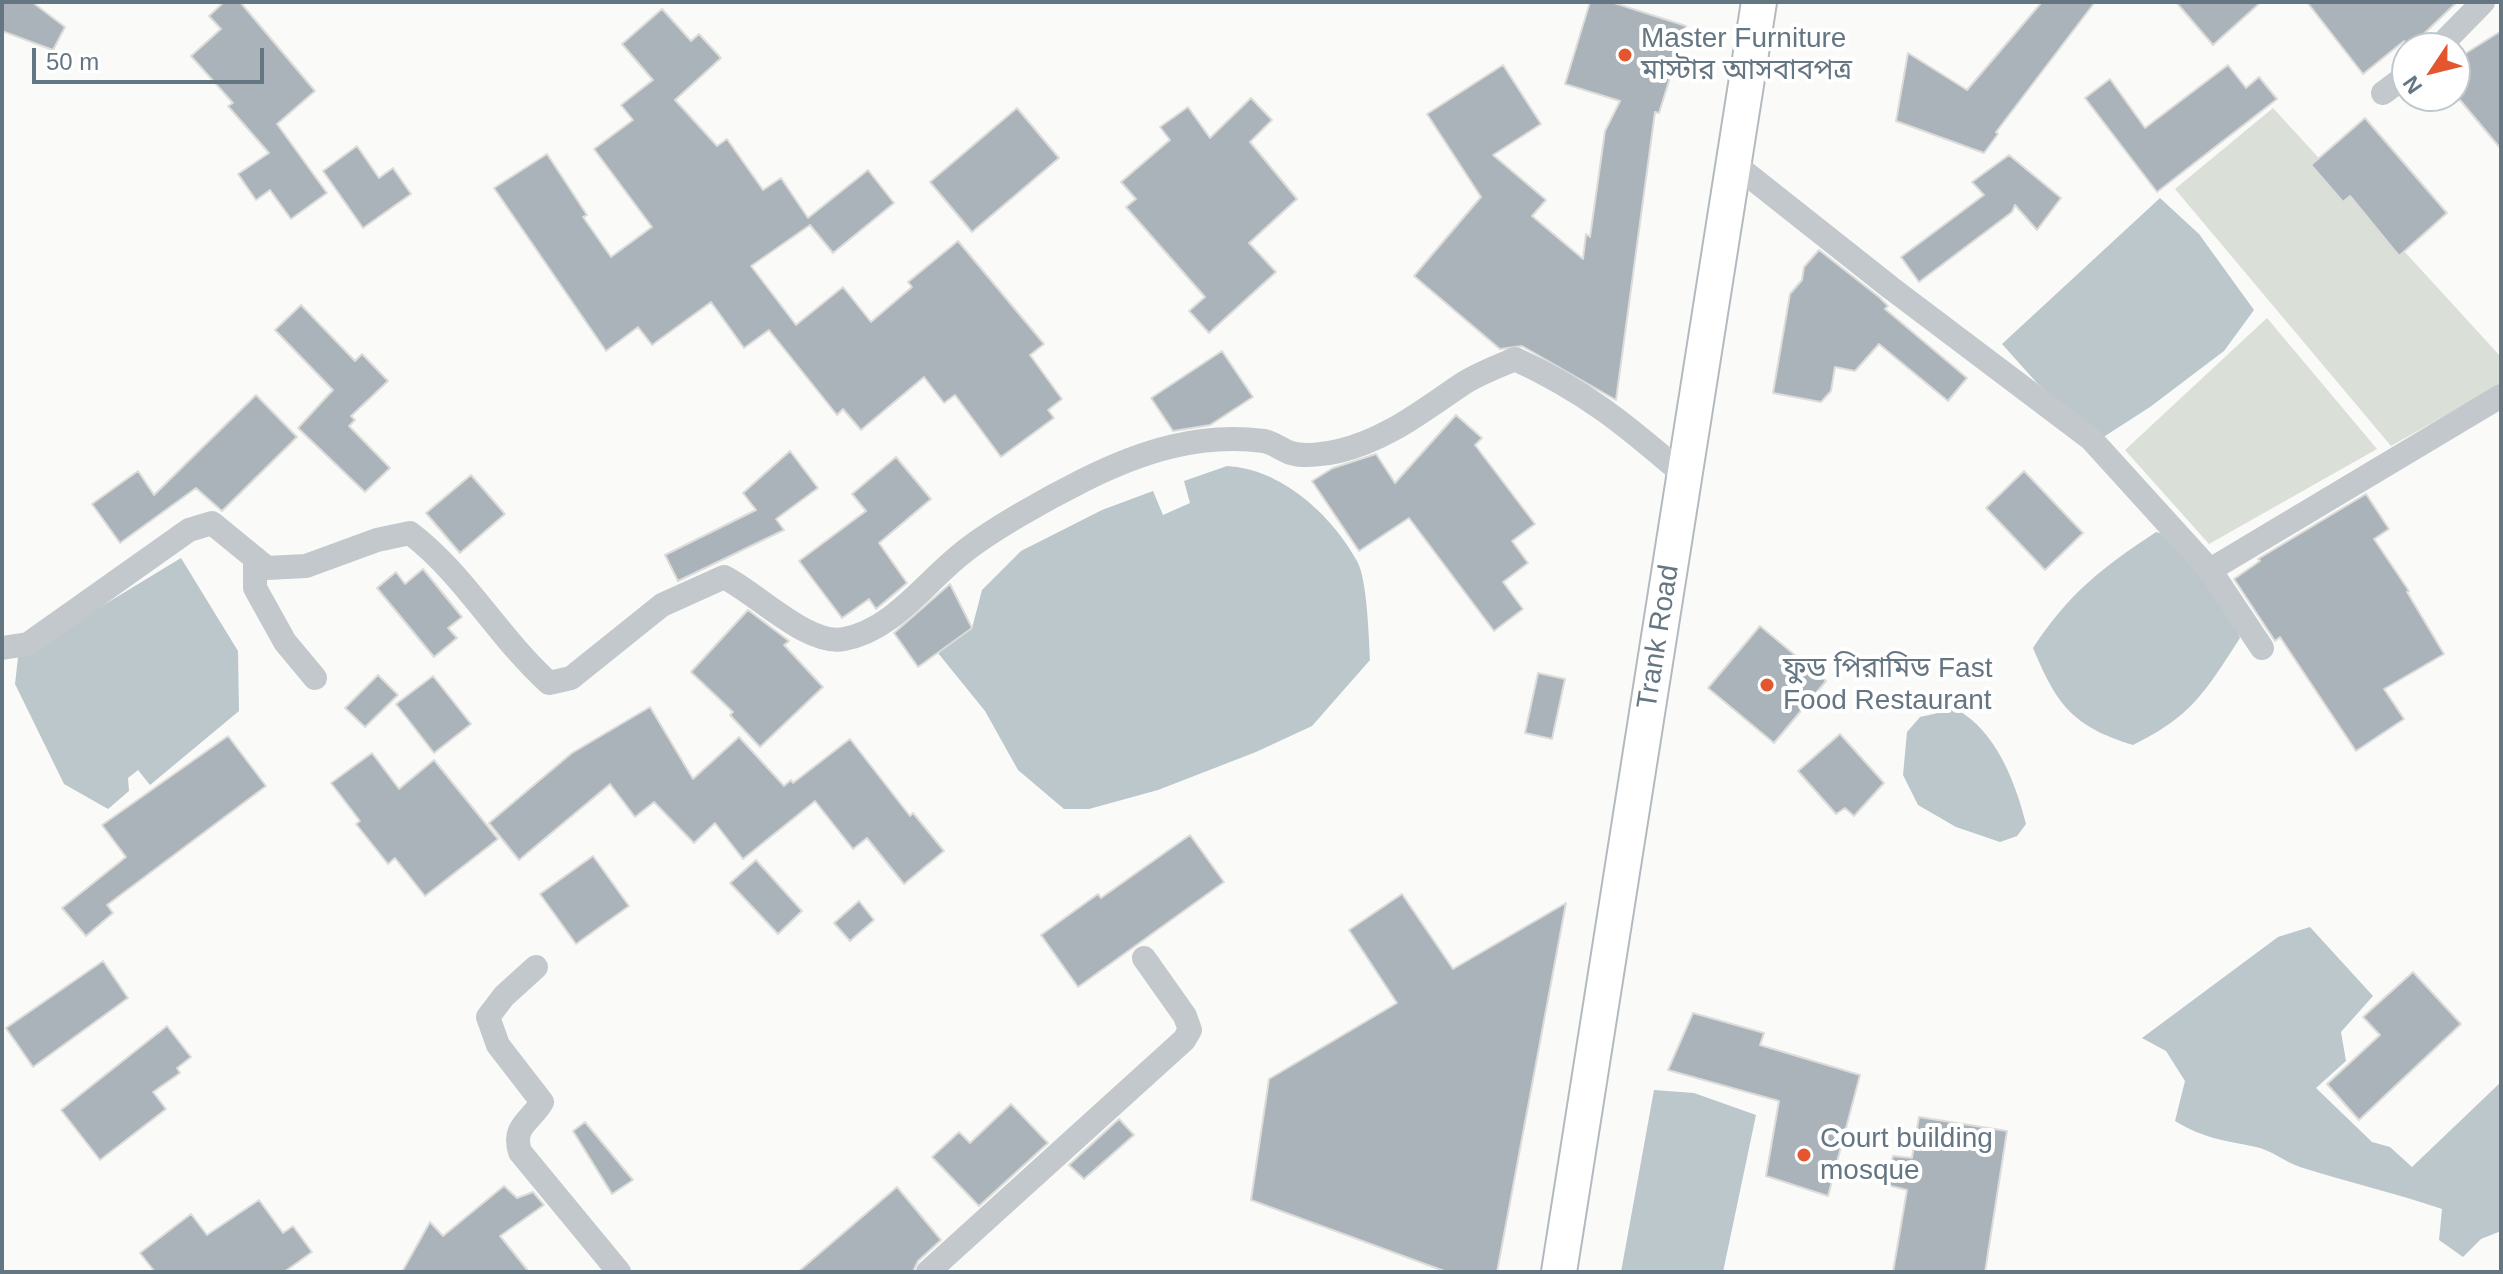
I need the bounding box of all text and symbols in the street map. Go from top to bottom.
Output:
place label: Master Furniture মাস্টার আসবাবপত্র [1641,22,1852,88]
scale bar [36,32,268,82]
north arrow [2391,32,2471,112]
marker: Master Furniture মাস্টার আসবাবপত্র [1616,46,1634,64]
text: 50 m [46,48,99,75]
text: N [2398,71,2427,99]
street label: Trank Road [1631,563,1687,711]
place label: ফুড পিরামিড Fast Food Restaurant [1783,652,1992,718]
marker: ফুড পিরামিড Fast Food Restaurant [1758,676,1776,694]
place label: Court building mosque [1820,1122,1993,1188]
marker: Court building mosque [1795,1146,1813,1164]

